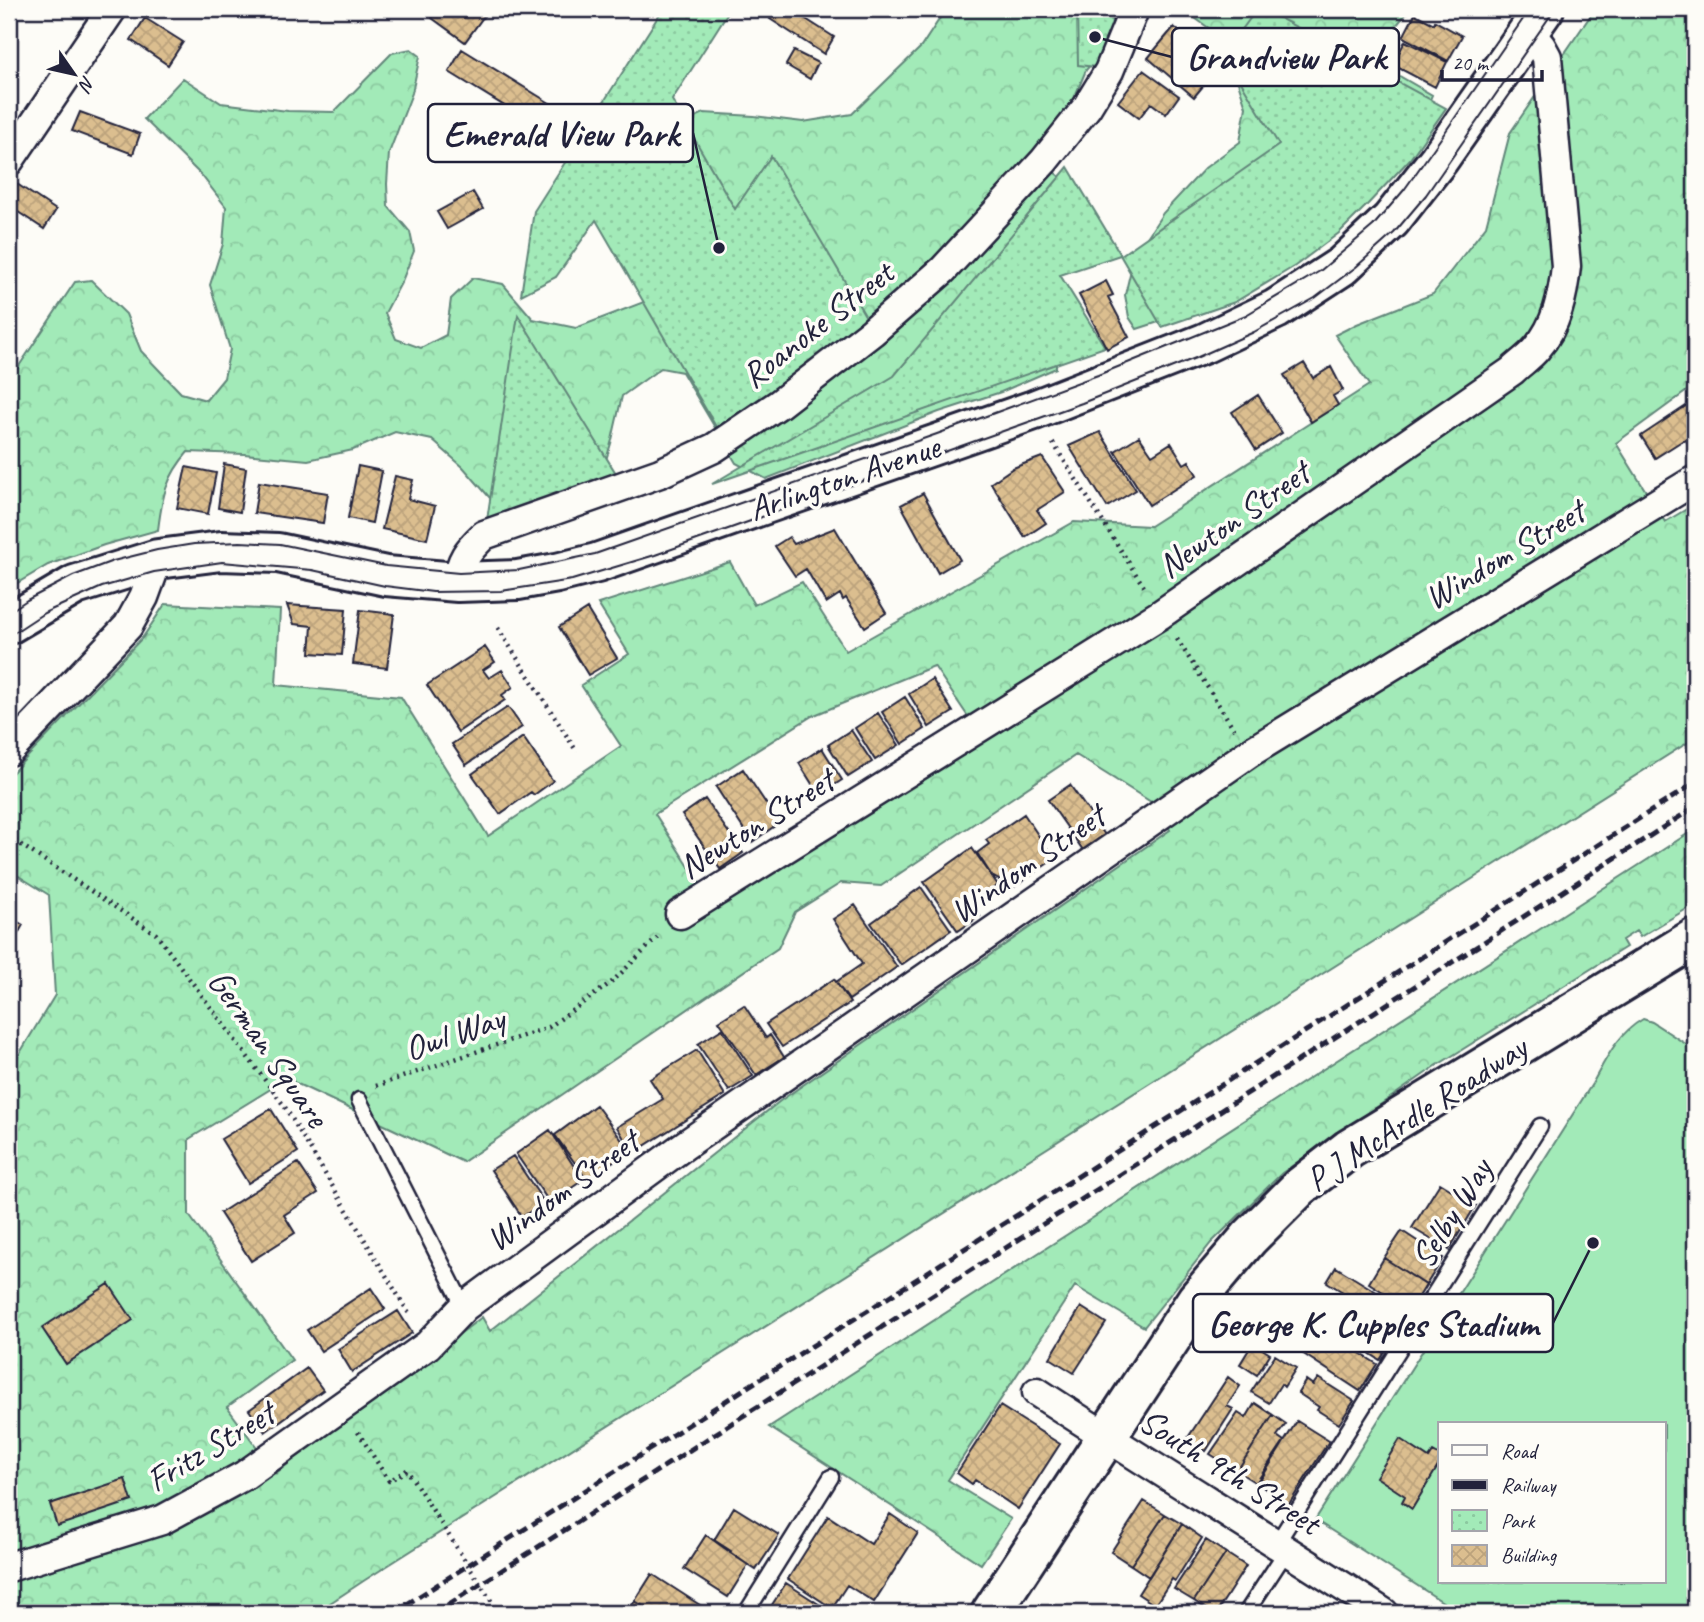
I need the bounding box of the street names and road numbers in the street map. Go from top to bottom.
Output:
street label: Roanoke Street [732,249,905,398]
street label: Arlington Avenue [743,423,948,531]
street label: Newton Street [1149,448,1322,588]
street label: Windom Street [1416,487,1596,620]
street label: Newton Street [670,756,846,889]
street label: Windom Street [941,791,1117,933]
street label: German Square [198,961,341,1138]
street label: Owl Way [398,994,513,1071]
street label: P J McArdle Roadway [1297,1024,1538,1202]
street label: Windom Street [477,1117,651,1261]
street label: Selby Way [1400,1148,1504,1276]
street label: Fritz Street [138,1388,286,1502]
street label: South 9th Street [1131,1398,1332,1547]

